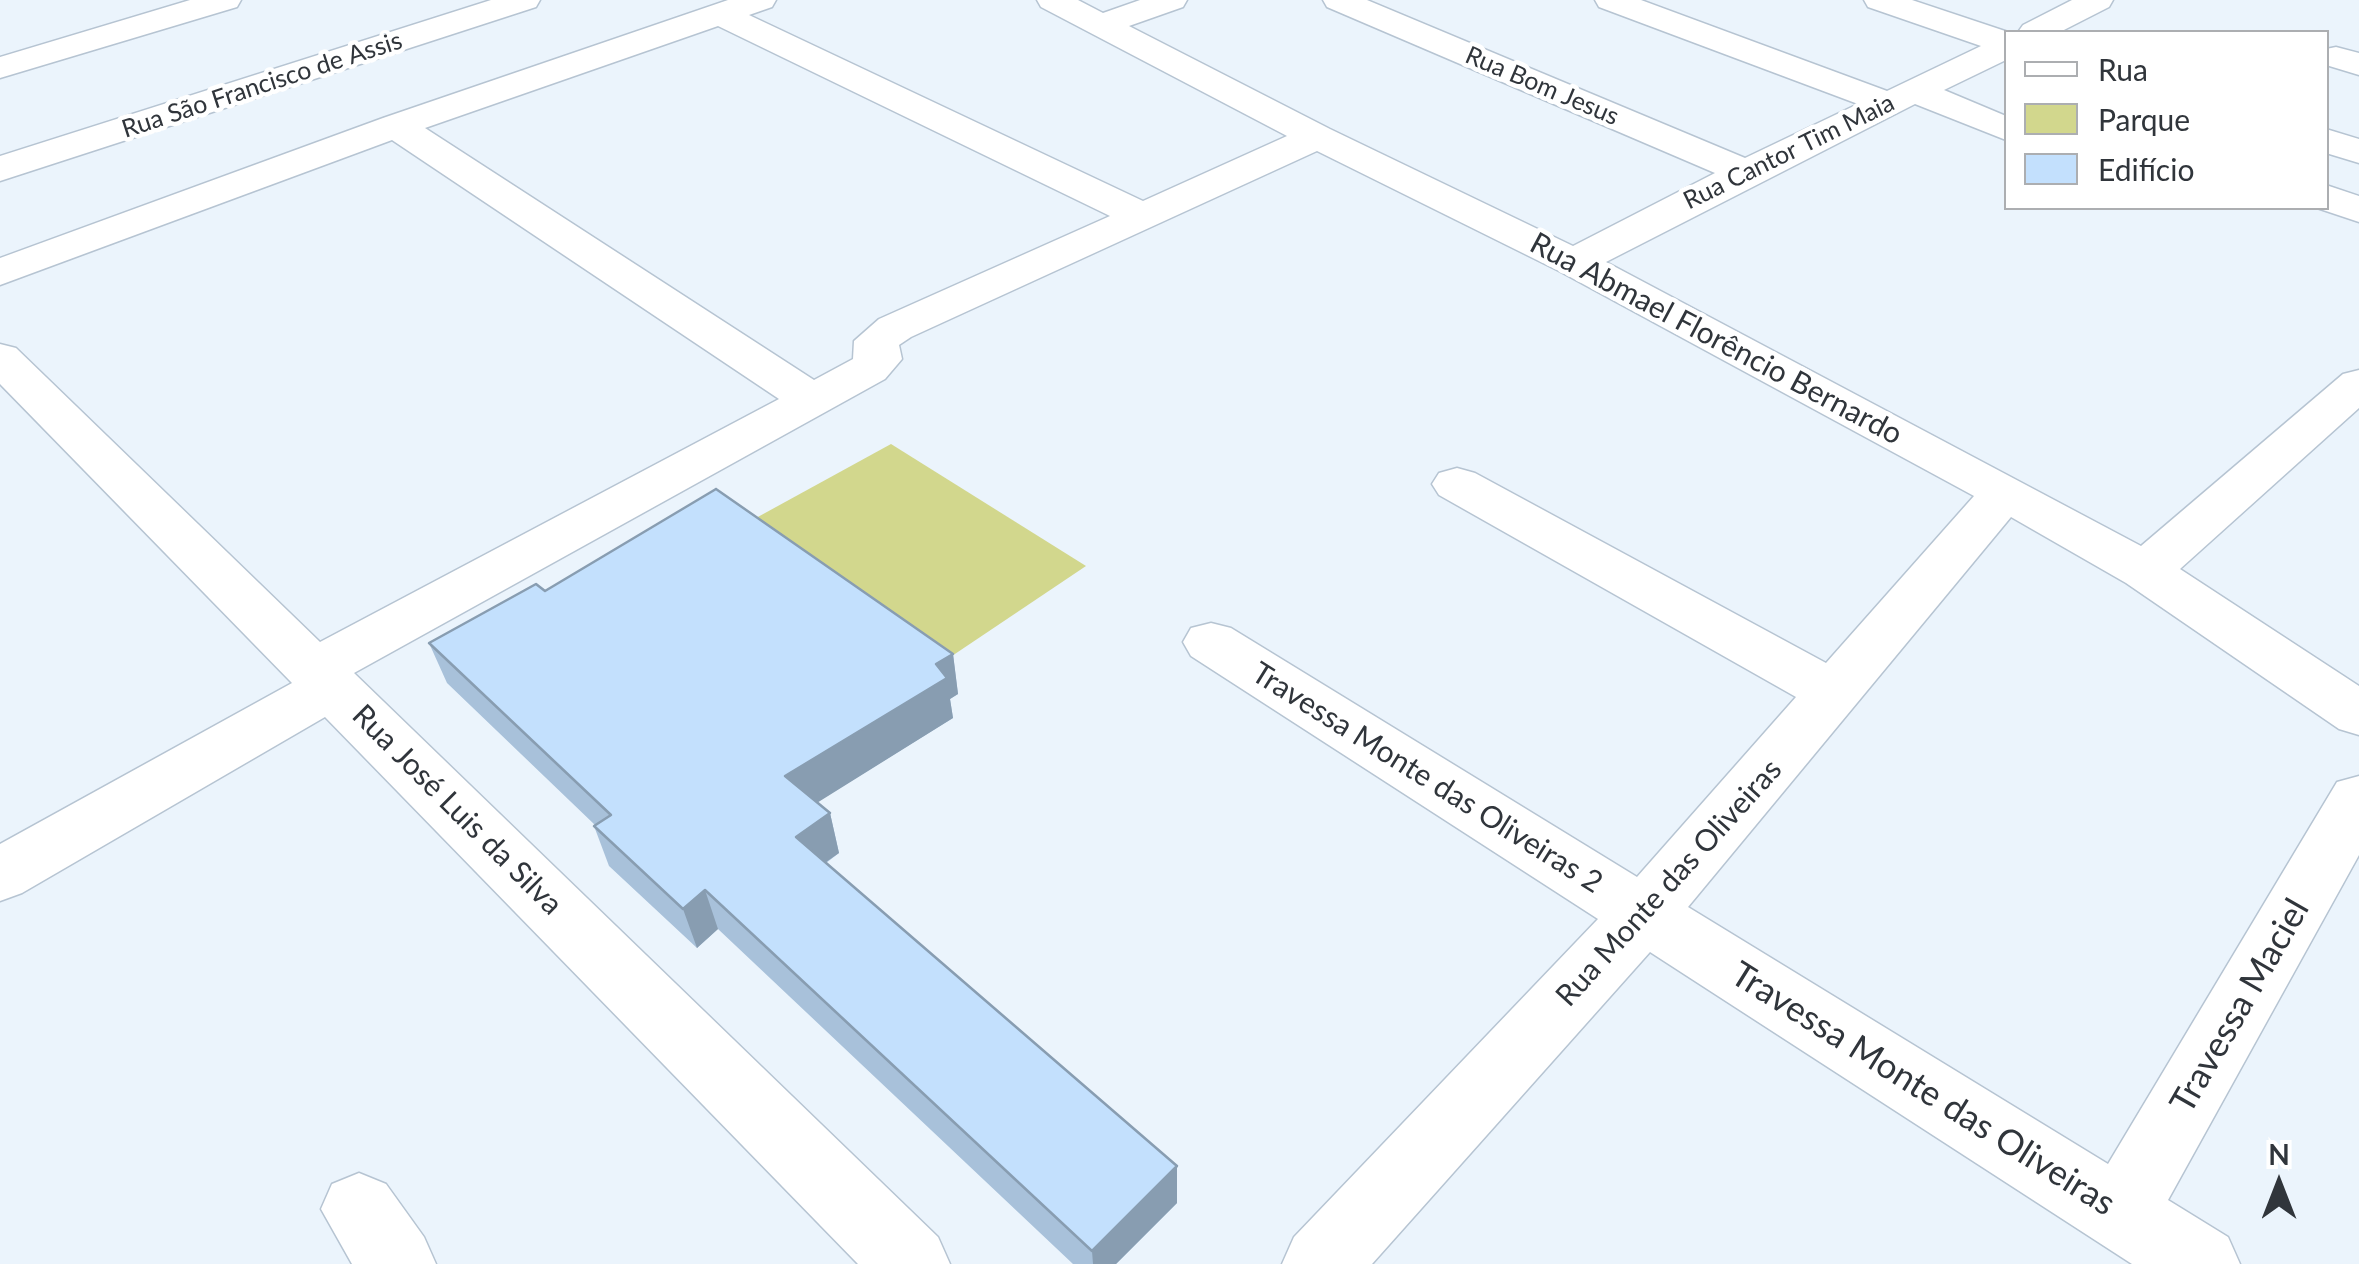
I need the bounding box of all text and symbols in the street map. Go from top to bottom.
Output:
street label: Rua São Francisco de Assis [118,26,406,144]
legend [2004,30,2329,210]
street label: Rua Bom Jesus [1461,40,1623,132]
text: Rua [2098,51,2148,87]
street label: Rua Cantor Tim Maia [1679,88,1899,216]
text: Parque [2098,101,2190,137]
text: Edifício [2098,151,2194,187]
street label: Rua Abmael Florêncio Bernardo [1524,225,1908,453]
street label: Travessa Monte das Oliveiras 2 [1245,655,1609,901]
street label: Rua José Luis da Silva [345,698,569,922]
street label: Rua Monte das Oliveiras [1549,752,1789,1014]
street label: Travessa Maciel [2162,891,2318,1121]
street label: Travessa Monte das Oliveiras [1723,953,2123,1225]
north arrow [2229,1134,2329,1234]
text: N [2268,1137,2290,1171]

